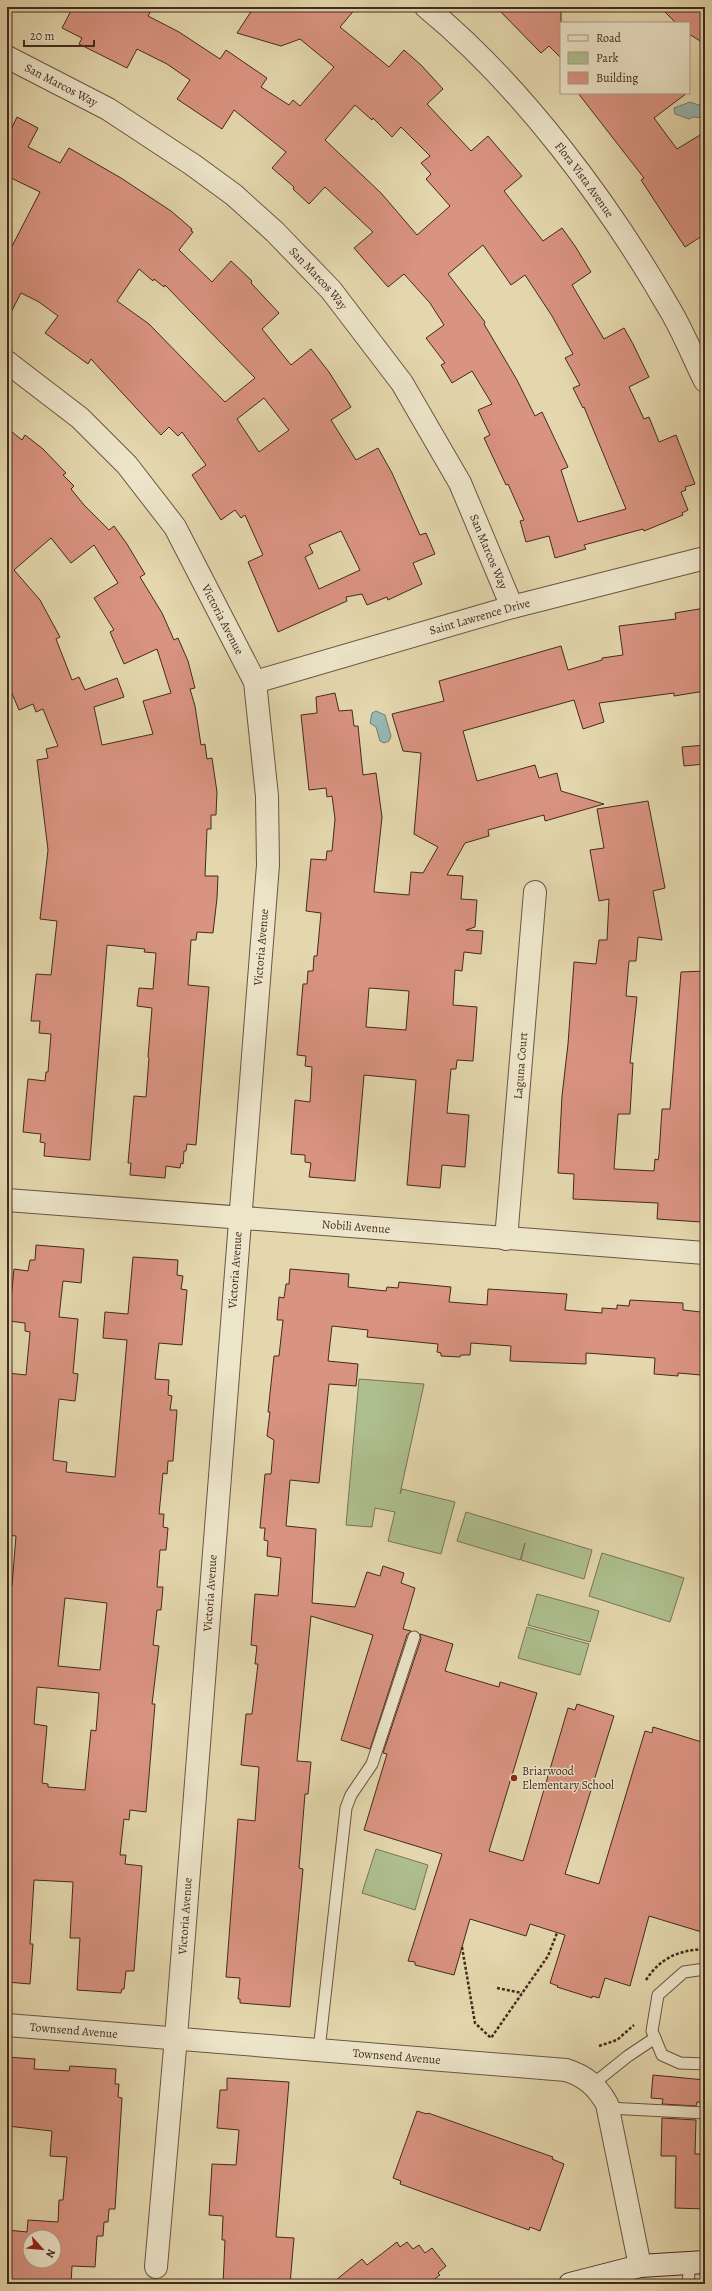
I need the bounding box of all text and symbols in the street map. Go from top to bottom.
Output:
scale bar [24,22,94,48]
legend [560,22,690,94]
text: 20 m [30,28,54,44]
text: Road [596,30,622,46]
text: Park [596,50,619,66]
street label: San Marcos Way [22,60,101,111]
text: Building [596,70,638,86]
street label: Flora Vista Avenue [551,139,618,221]
street label: San Marcos Way [286,243,352,314]
street label: San Marcos Way [466,512,512,592]
street label: Victoria Avenue [198,581,248,657]
street label: Saint Lawrence Drive [427,595,532,639]
street label: Victoria Avenue [250,908,272,987]
street label: Laguna Court [510,1031,531,1100]
street label: Nobili Avenue [321,1216,391,1237]
street label: Victoria Avenue [224,1231,246,1310]
street label: Victoria Avenue [199,1554,221,1633]
place label: Briarwood Elementary School [522,1763,614,1793]
marker: Briarwood Elementary School [509,1773,519,1783]
street label: Victoria Avenue [174,1877,196,1956]
street label: Townsend Avenue [29,2019,118,2042]
street label: Townsend Avenue [352,2045,441,2068]
north arrow [22,2229,62,2269]
text: N [42,2246,59,2260]

